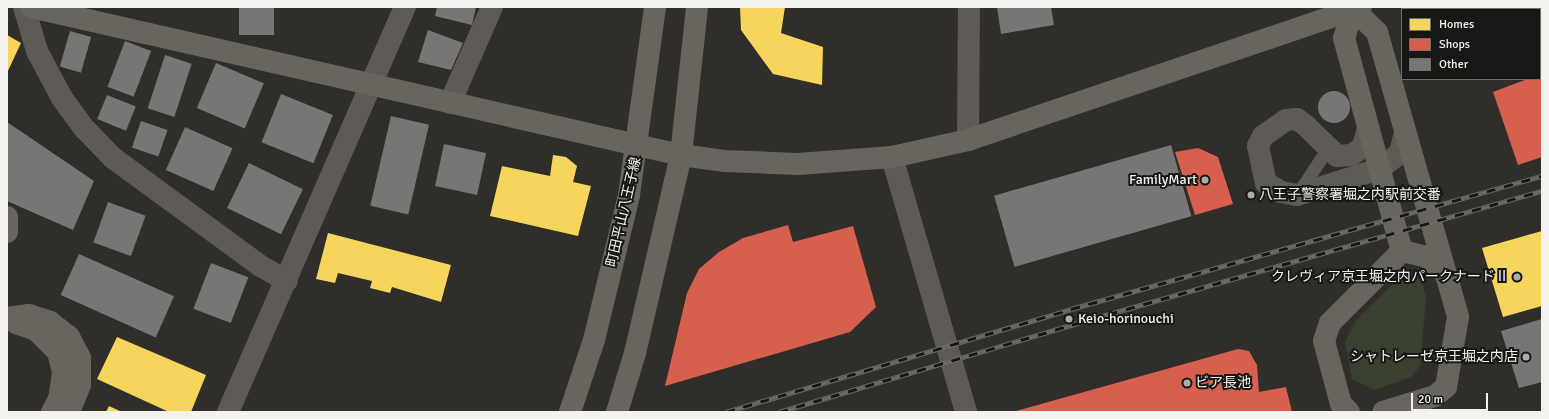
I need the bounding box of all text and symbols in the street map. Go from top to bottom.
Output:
legend [1401,8,1541,80]
text: Homes [1439,17,1474,32]
text: Shops [1439,37,1470,52]
text: Other [1439,57,1468,72]
street label: 町田平山八王子線 [603,156,645,268]
place label: FamilyMart [1129,172,1197,188]
marker: FamilyMart [1200,175,1210,185]
place label: 八王子警察署堀之内駅前交番 [1259,187,1441,203]
marker: 八王子警察署堀之内駅前交番 [1246,190,1256,200]
place label: クレヴィア京王堀之内パークナードⅡ [1271,269,1509,285]
marker: クレヴィア京王堀之内パークナードⅡ [1512,272,1522,282]
place label: Keio-horinouchi [1078,311,1174,327]
marker: Keio-horinouchi [1063,313,1075,325]
place label: シャトレーゼ京王堀之内店 [1350,349,1518,365]
marker: シャトレーゼ京王堀之内店 [1521,352,1531,362]
place label: ビア長池 [1195,375,1251,391]
marker: ビア長池 [1182,378,1192,388]
scale bar [1413,385,1490,411]
text: 20 m [1418,392,1443,407]

